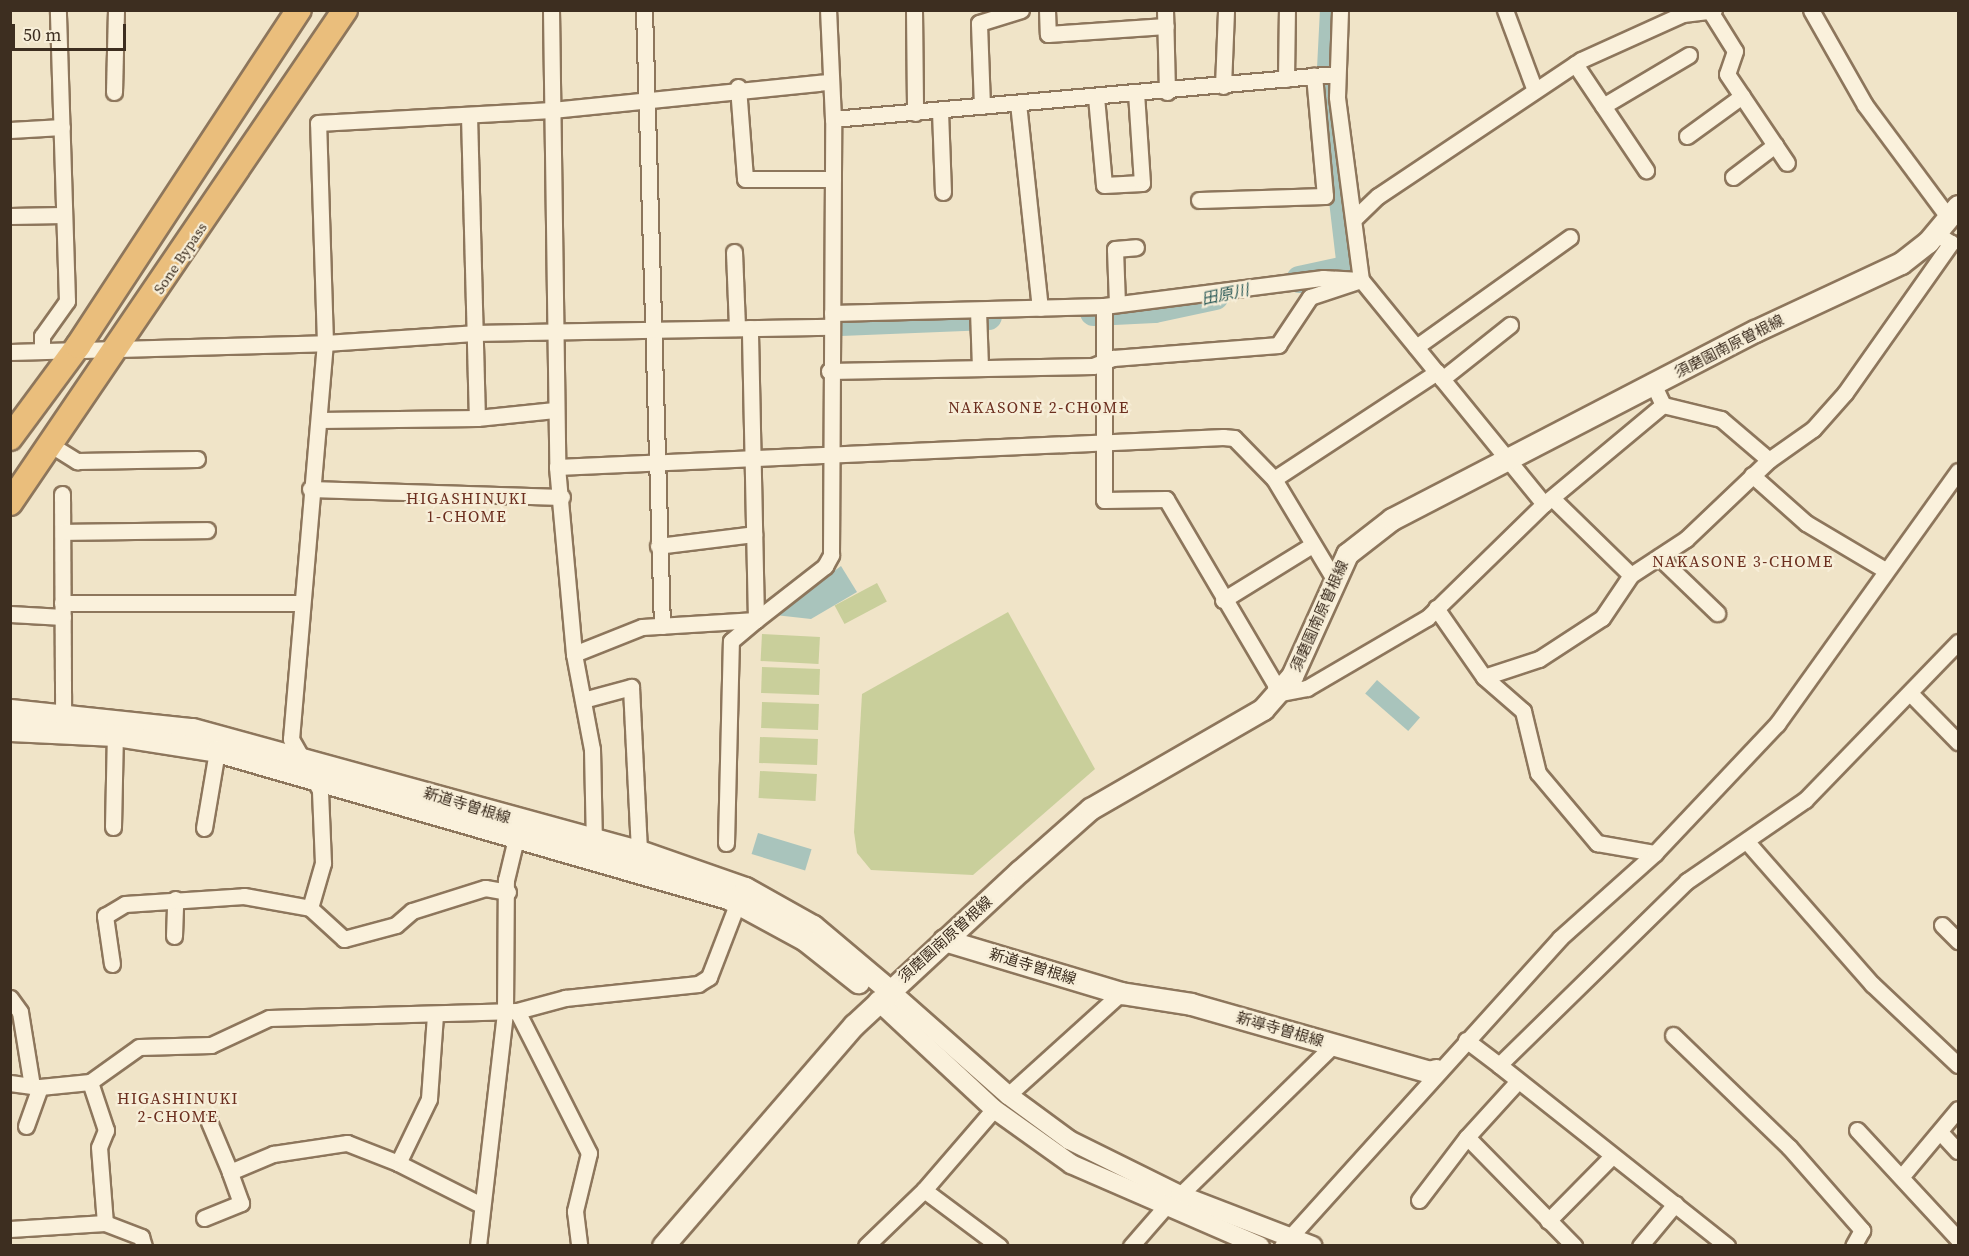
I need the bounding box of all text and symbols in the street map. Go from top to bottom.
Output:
scale bar [15,12,129,50]
text: 50 m [23,22,61,47]
street label: Sone Bypass [149,219,211,297]
water label: 田原川 [1200,280,1250,308]
street label: 須磨園南原曽根線 [1671,311,1787,381]
district label: NAKASONE 2-CHOME [948,397,1130,417]
district label: HIGASHINUKI 1-CHOME [406,488,528,526]
district label: NAKASONE 3-CHOME [1652,551,1834,571]
street label: 須磨園南原曽根線 [1286,558,1352,674]
street label: 新道寺曽根線 [421,783,513,827]
street label: 須磨園南原曽根線 [894,892,996,986]
street label: 新道寺曽根線 [987,944,1079,988]
street label: 新導寺曽根線 [1234,1008,1326,1050]
district label: HIGASHINUKI 2-CHOME [117,1088,239,1126]

